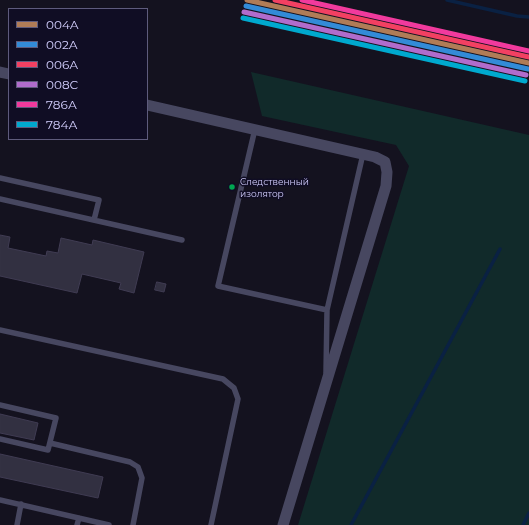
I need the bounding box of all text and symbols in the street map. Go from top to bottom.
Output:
legend [8,8,148,140]
text: 004А [46,17,79,32]
text: 002А [46,37,78,52]
text: 006А [46,57,78,72]
text: 008С [46,77,78,92]
text: 786А [46,97,77,112]
text: 784А [46,117,77,132]
place label: Следственный изолятор [240,177,309,198]
marker: Следственный изолятор [227,182,237,192]

